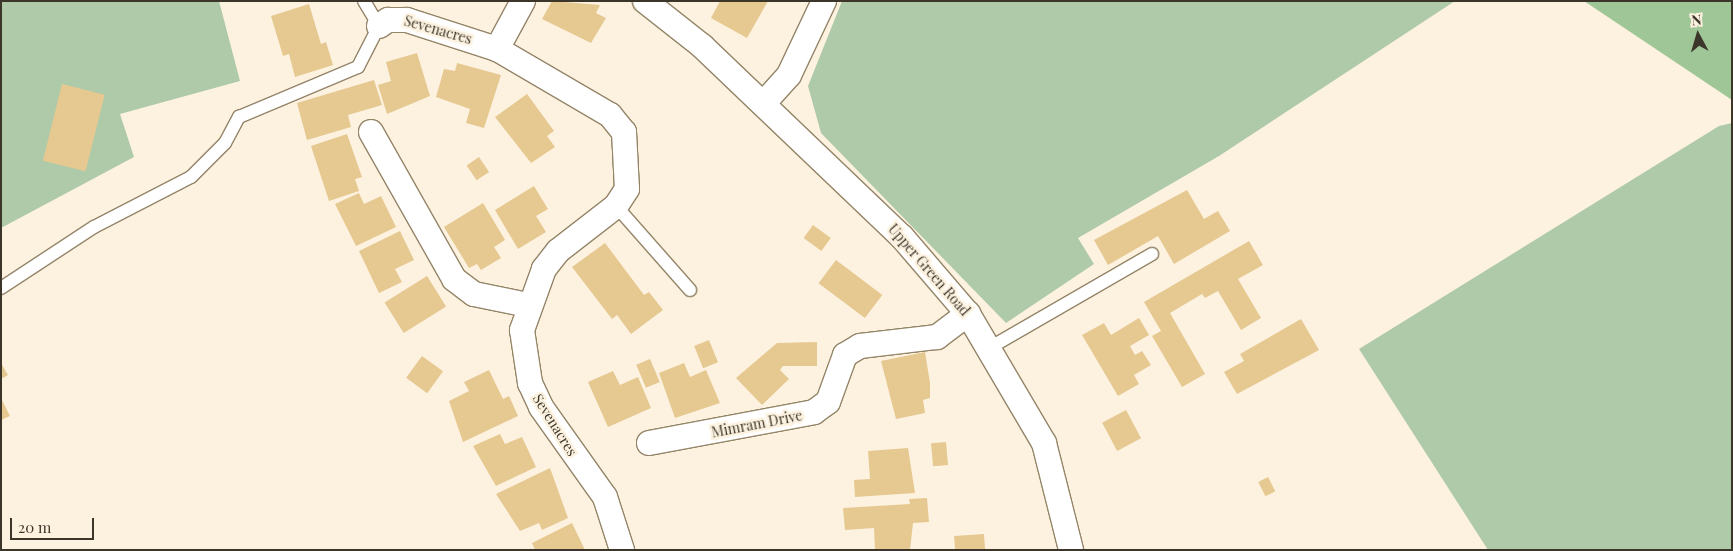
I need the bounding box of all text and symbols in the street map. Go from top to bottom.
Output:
north arrow [1673,10,1723,60]
text: N [1690,10,1702,30]
street label: Sevenacres [402,12,474,48]
street label: Upper Green Road [885,221,973,319]
street label: Sevenacres [529,391,581,459]
street label: Mimram Drive [710,407,804,441]
scale bar [12,508,96,540]
text: 20 m [18,517,51,537]

